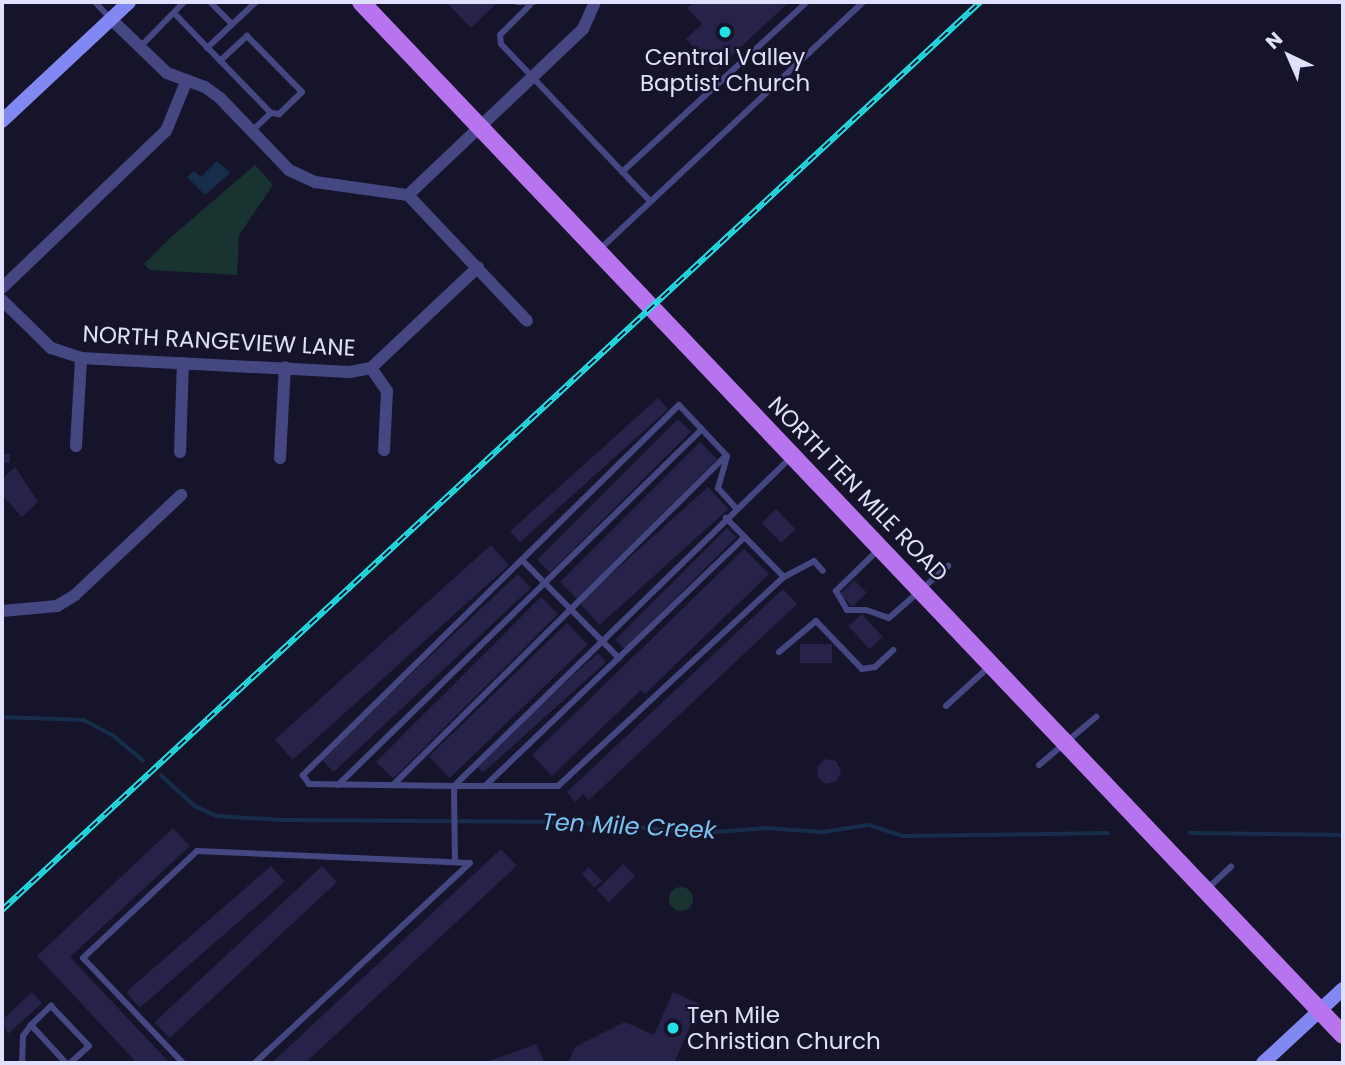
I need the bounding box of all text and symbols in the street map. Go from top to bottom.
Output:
north arrow [1254,21,1324,91]
marker: Central Valley Baptist Church [717,24,733,40]
text: N [1260,26,1289,55]
place label: Central Valley Baptist Church [640,43,810,97]
street label: NORTH RANGEVIEW LANE [82,320,356,362]
street label: NORTH TEN MILE ROAD [762,391,954,587]
water label: Ten Mile Creek [541,807,717,845]
place label: Ten Mile Christian Church [687,1001,881,1055]
marker: Ten Mile Christian Church [665,1020,681,1036]

